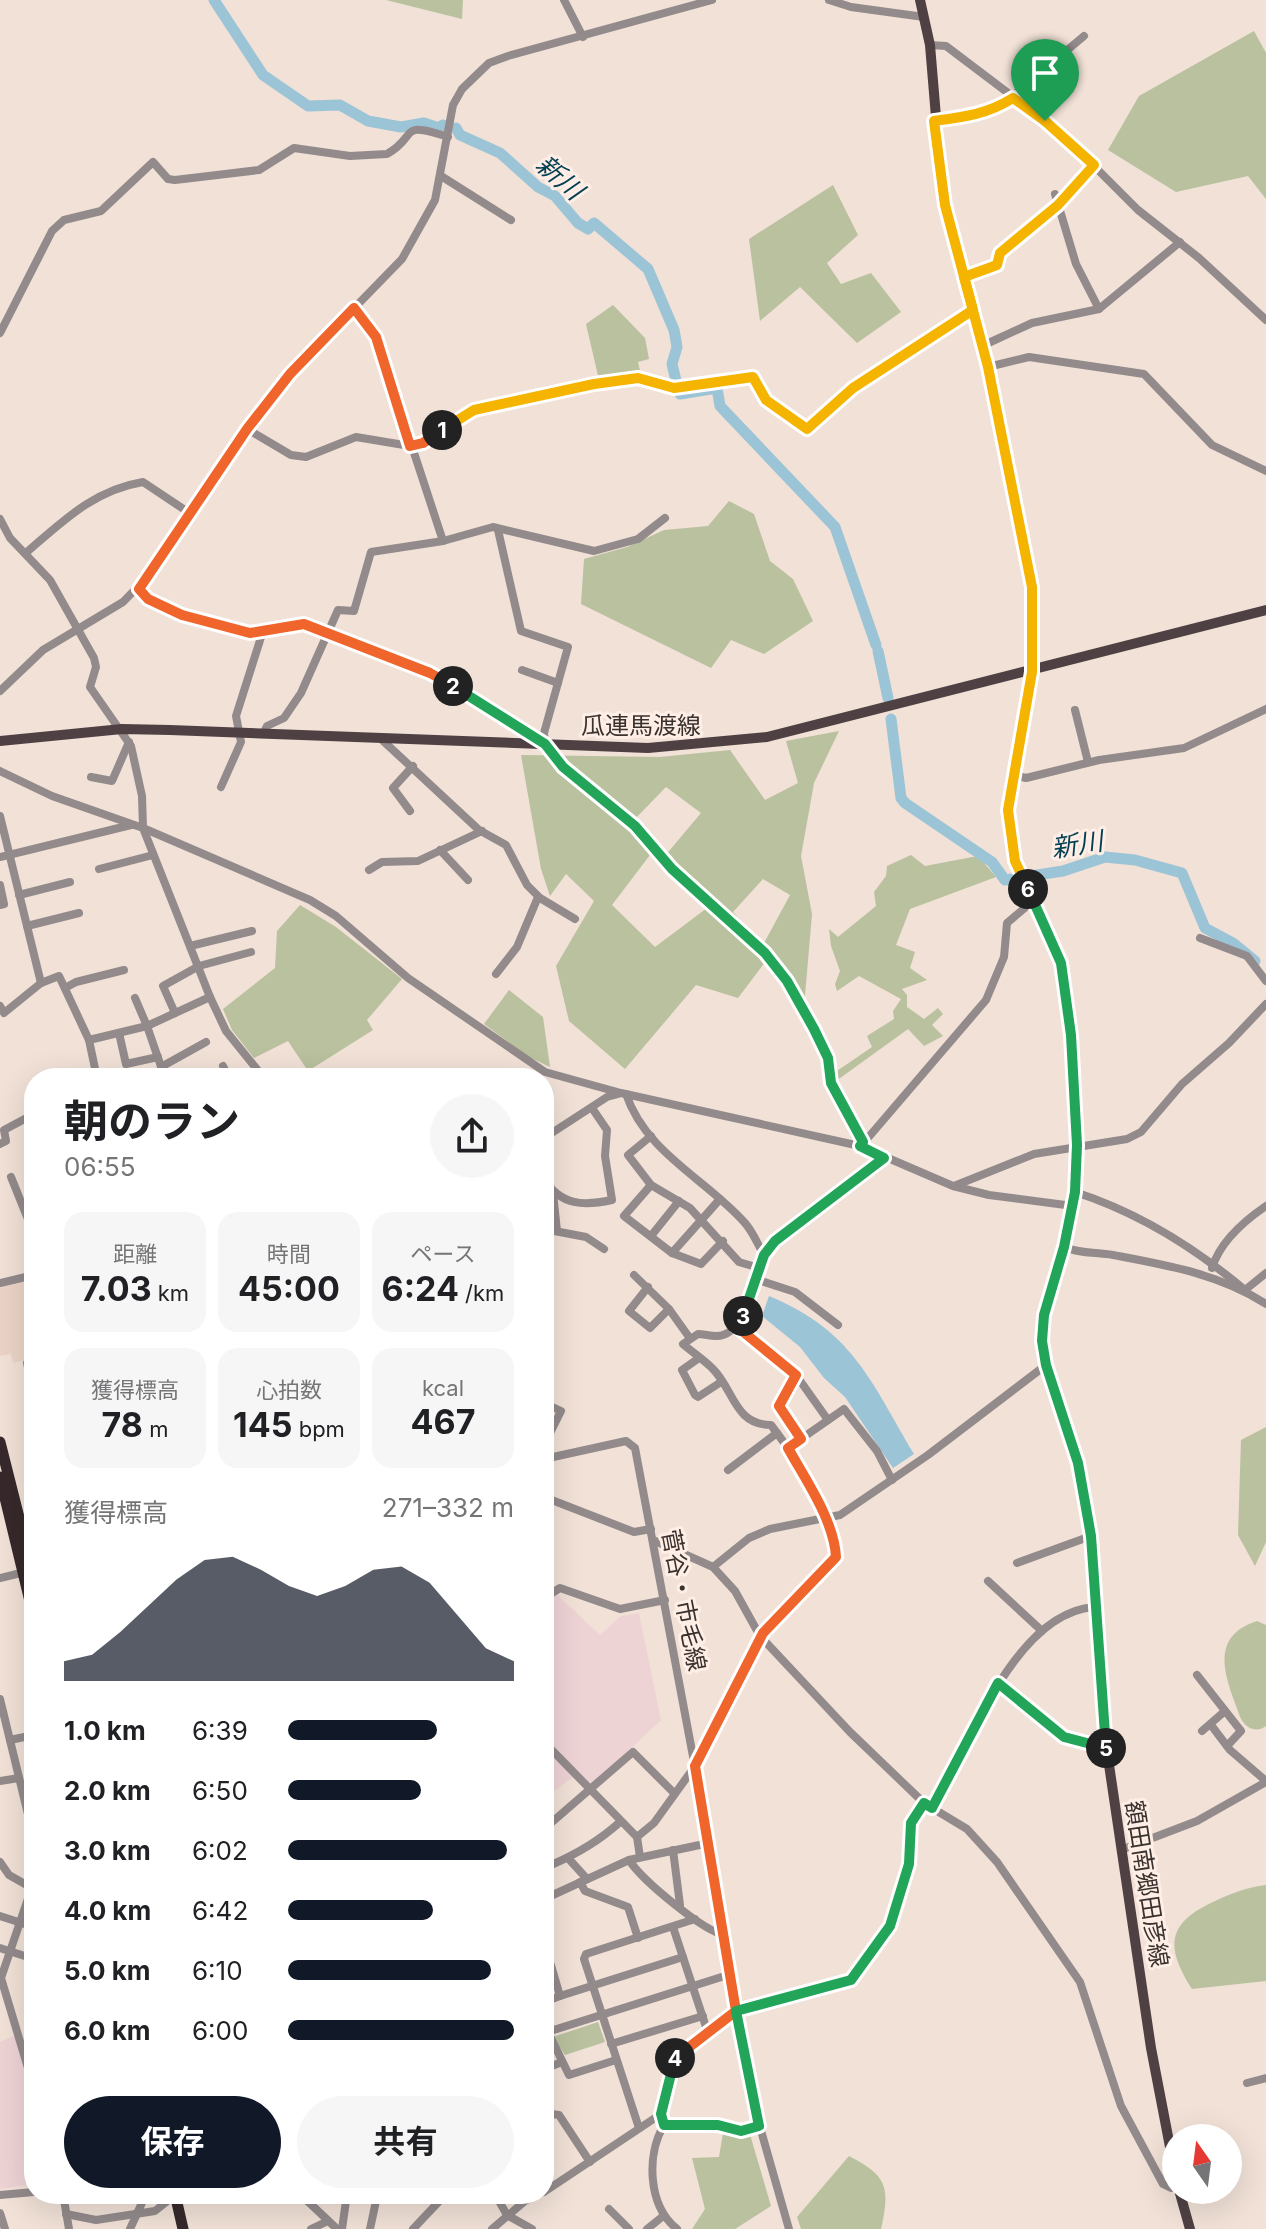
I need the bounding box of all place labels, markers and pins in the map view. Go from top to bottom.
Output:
pin [1011,39,1079,121]
pin: 1 [422,410,462,450]
pin: 2 [433,666,473,706]
pin: 6 [1008,869,1048,909]
pin: 3 [723,1296,763,1336]
pin: 5 [1086,1728,1126,1768]
pin: 4 [655,2038,695,2078]

